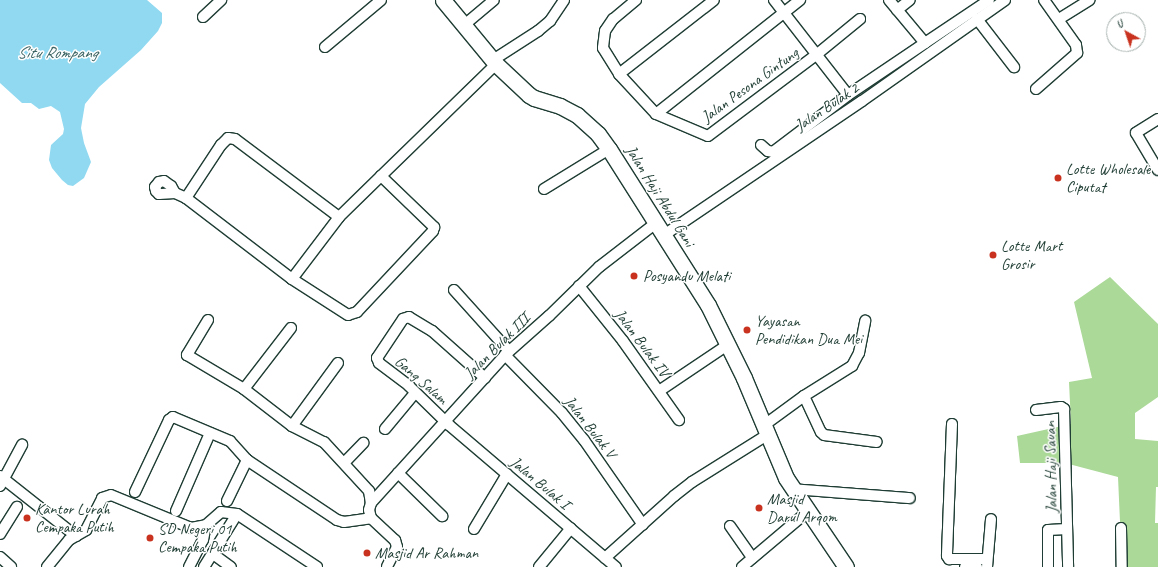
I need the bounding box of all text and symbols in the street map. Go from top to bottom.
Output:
north arrow [1106,12,1146,52]
text: U [1112,17,1125,31]
water label: Situ Rompang [17,43,97,63]
street label: Jalan Pesona Gintung [698,43,802,127]
street label: Jalan Bulak 2 [792,79,862,135]
street label: Jalan Haji Abdul Gani [621,141,699,251]
place label: Lotte Wholesale Ciputat [1066,159,1151,197]
marker: Lotte Wholesale Ciputat [1053,173,1063,183]
place label: Lotte Mart Grosir [1001,236,1063,274]
marker: Lotte Mart Grosir [988,250,998,260]
place label: Posyandu Melati [643,266,730,286]
marker: Posyandu Melati [628,270,640,282]
street label: Jalan Bulak IV [610,305,674,381]
street label: Jalan Bulak III [460,309,534,383]
place label: Yayasan Pendidikan Dua Mei [755,311,862,349]
marker: Yayasan Pendidikan Dua Mei [742,325,752,335]
street label: Gang Salam [390,351,452,409]
street label: Jalan Bulak V [560,392,620,462]
street label: Jalan Haji Sauan [1041,421,1061,513]
street label: Jalan Bulak I [506,453,574,513]
place label: Masjid Darul Arqom [767,489,836,527]
place label: Kantor Lurah Cempaka Putih [35,499,114,537]
marker: Masjid Darul Arqom [754,503,764,513]
marker: Kantor Lurah Cempaka Putih [22,513,32,523]
place label: SD Negeri 01 Cempaka Putih [158,519,237,557]
marker: SD Negeri 01 Cempaka Putih [145,533,155,543]
place label: Masjid Ar Rahman [375,543,479,563]
marker: Masjid Ar Rahman [362,548,372,558]

